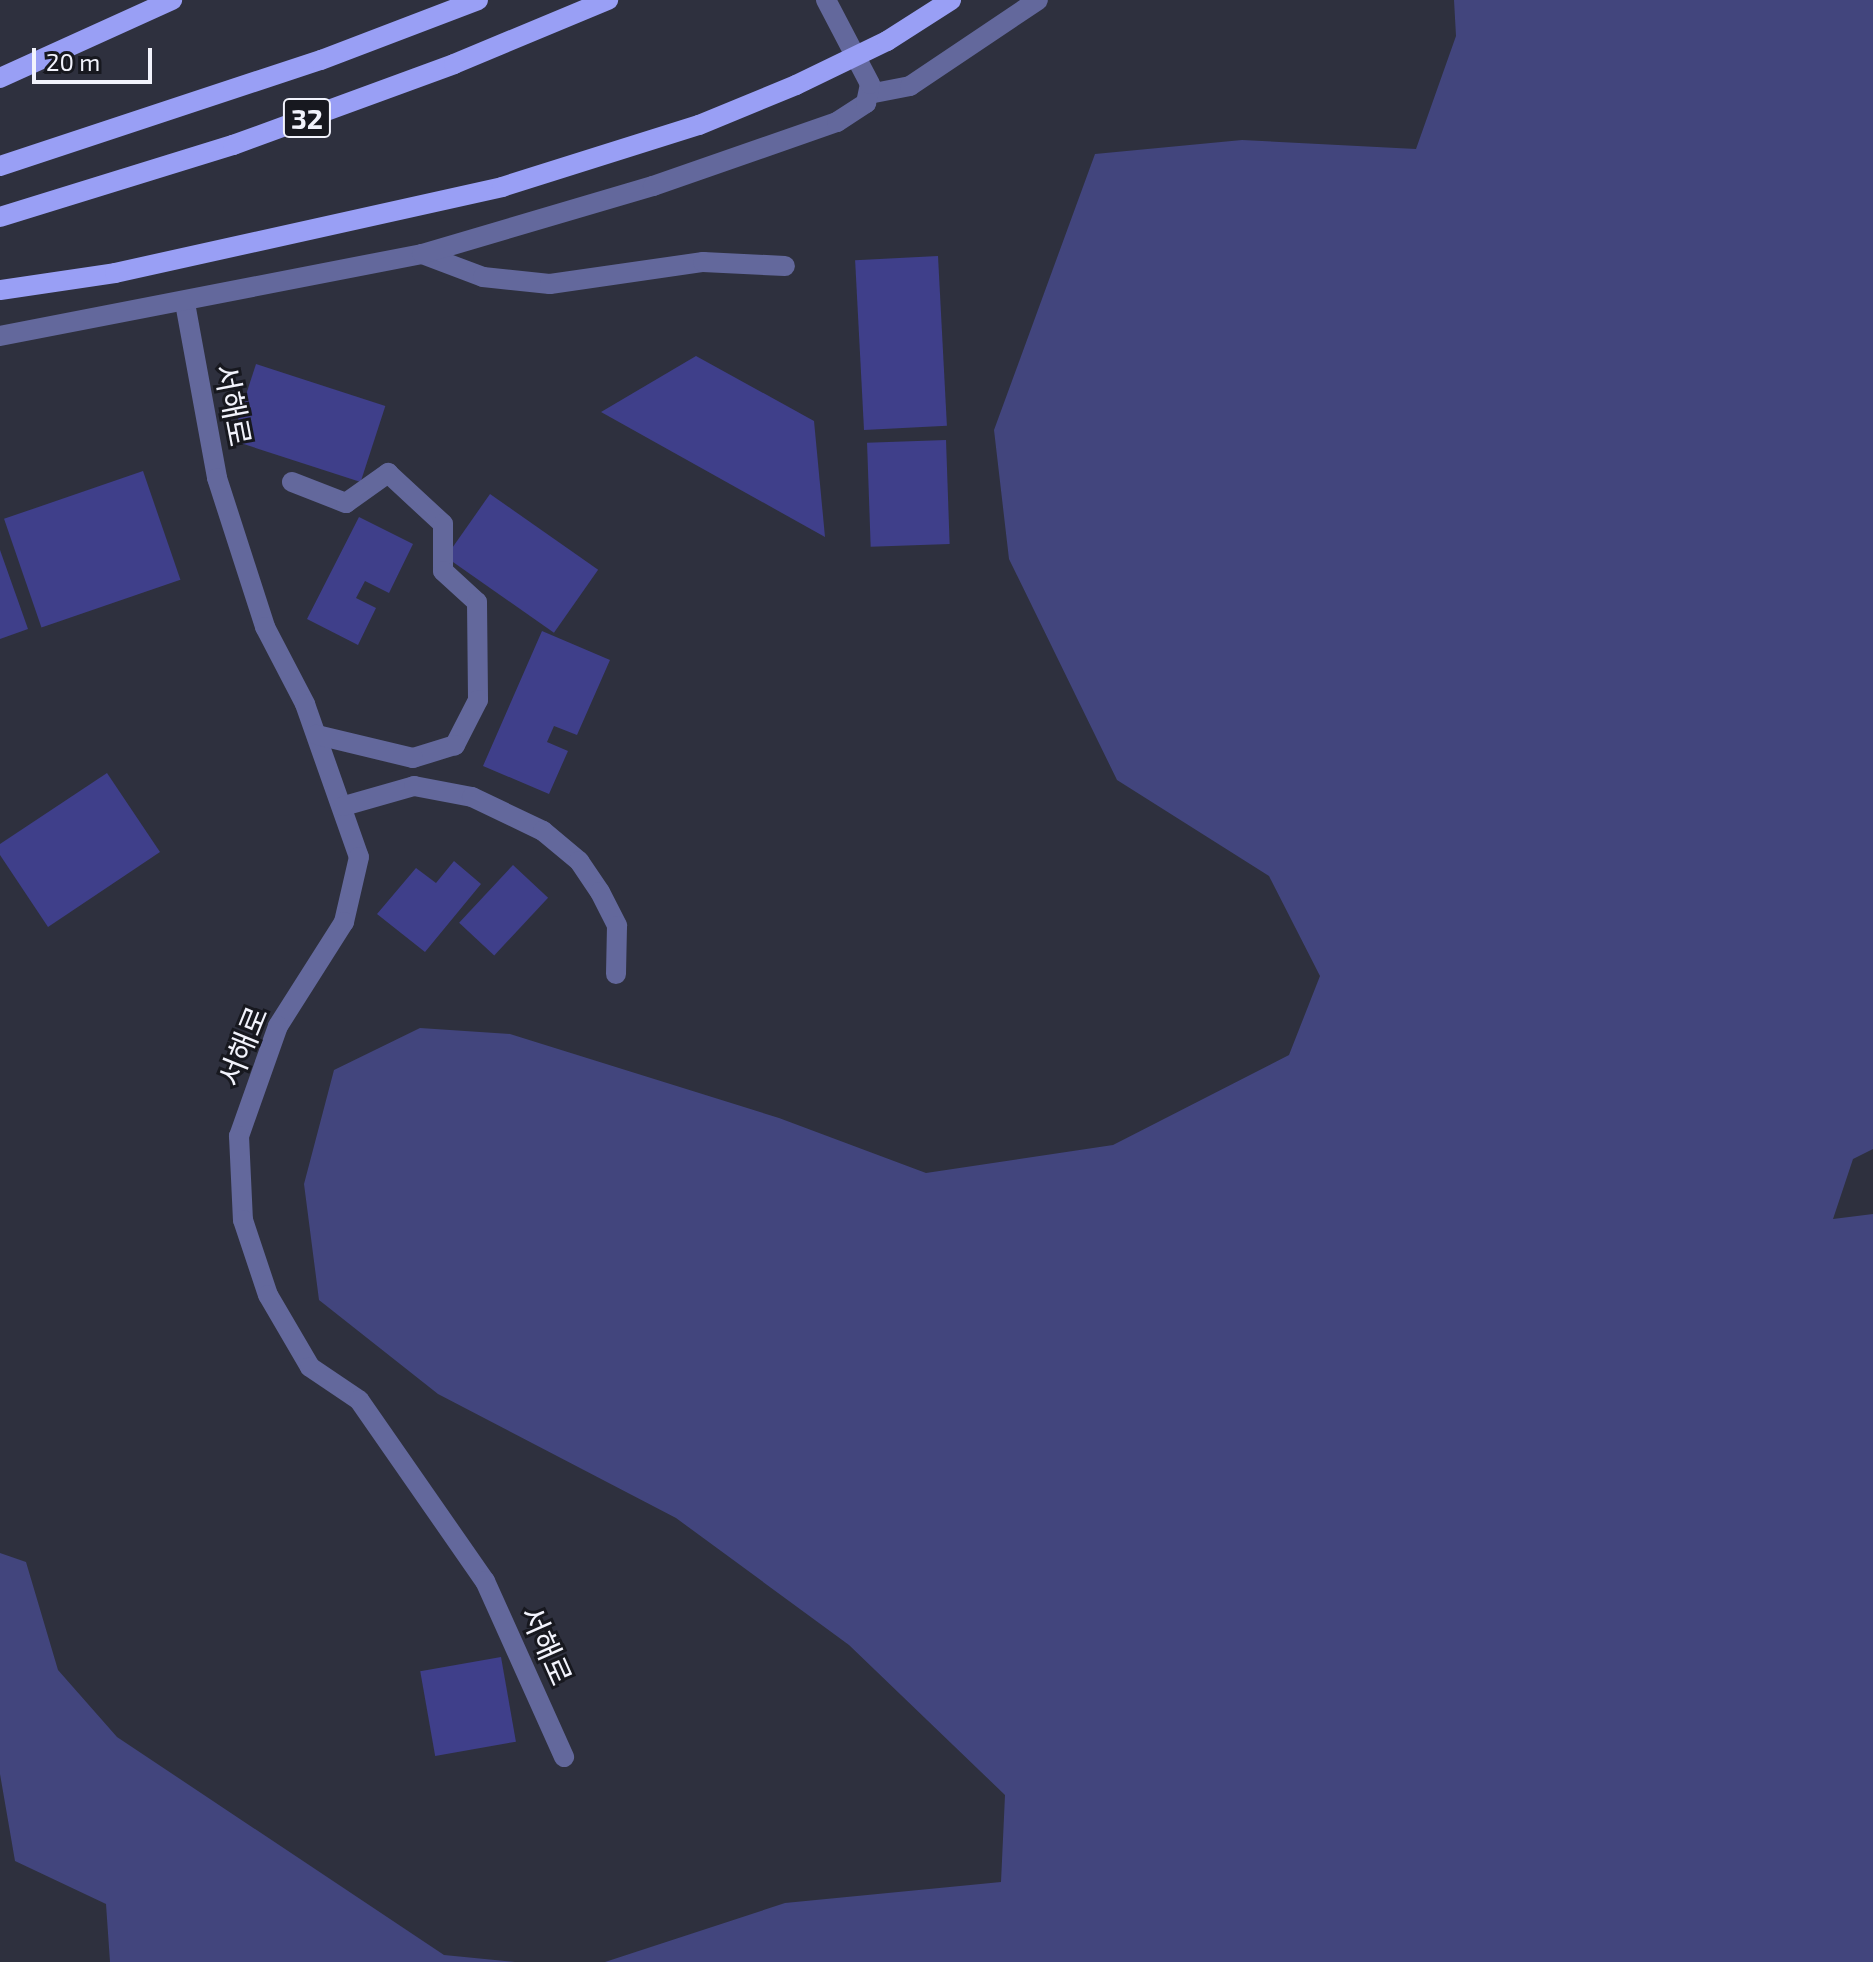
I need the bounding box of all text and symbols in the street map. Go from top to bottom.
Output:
scale bar [36,32,156,82]
text: 20 m [46,47,100,76]
road number: 32 [281,94,333,142]
street label: 서해로 [208,361,260,449]
street label: 서해로 [210,1001,274,1091]
street label: 서해로 [514,1600,580,1690]

